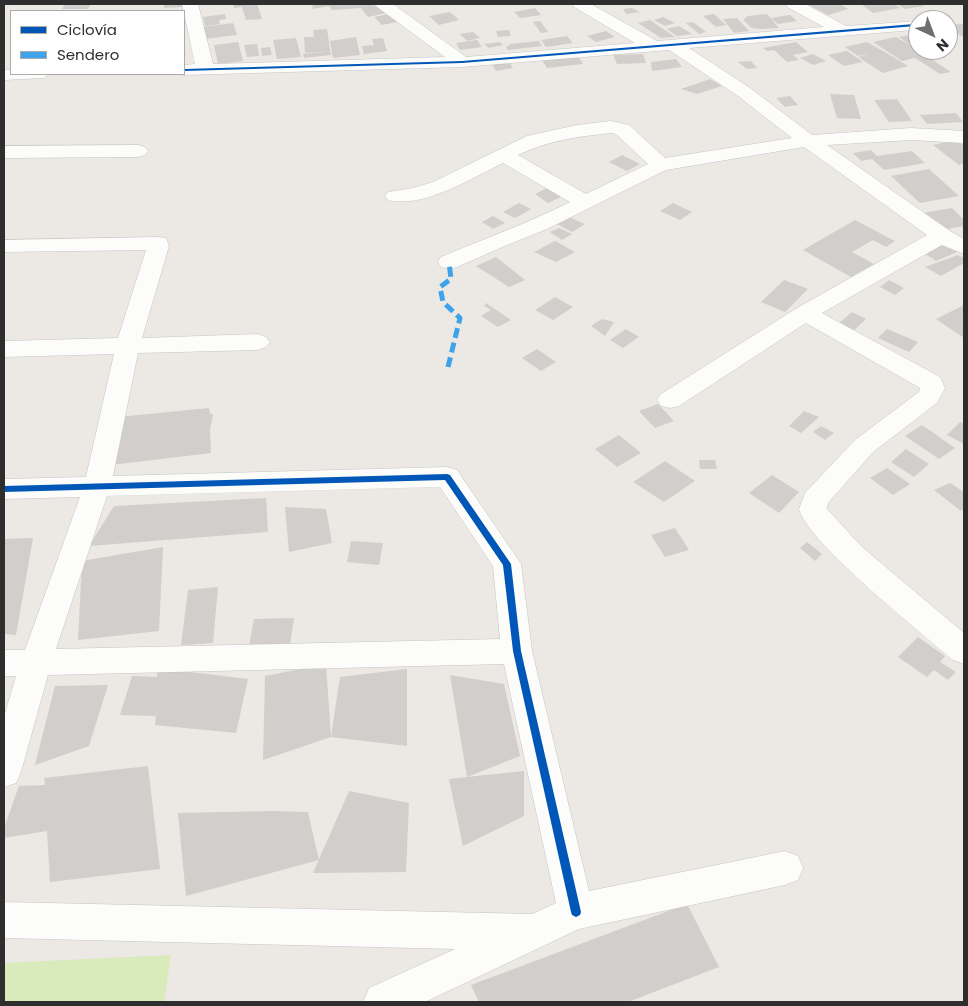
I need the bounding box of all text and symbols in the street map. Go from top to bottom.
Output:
legend [10,10,185,75]
north arrow [908,10,958,60]
text: Ciclovía [57,19,117,40]
text: N [932,34,953,56]
text: Sendero [57,44,119,65]

